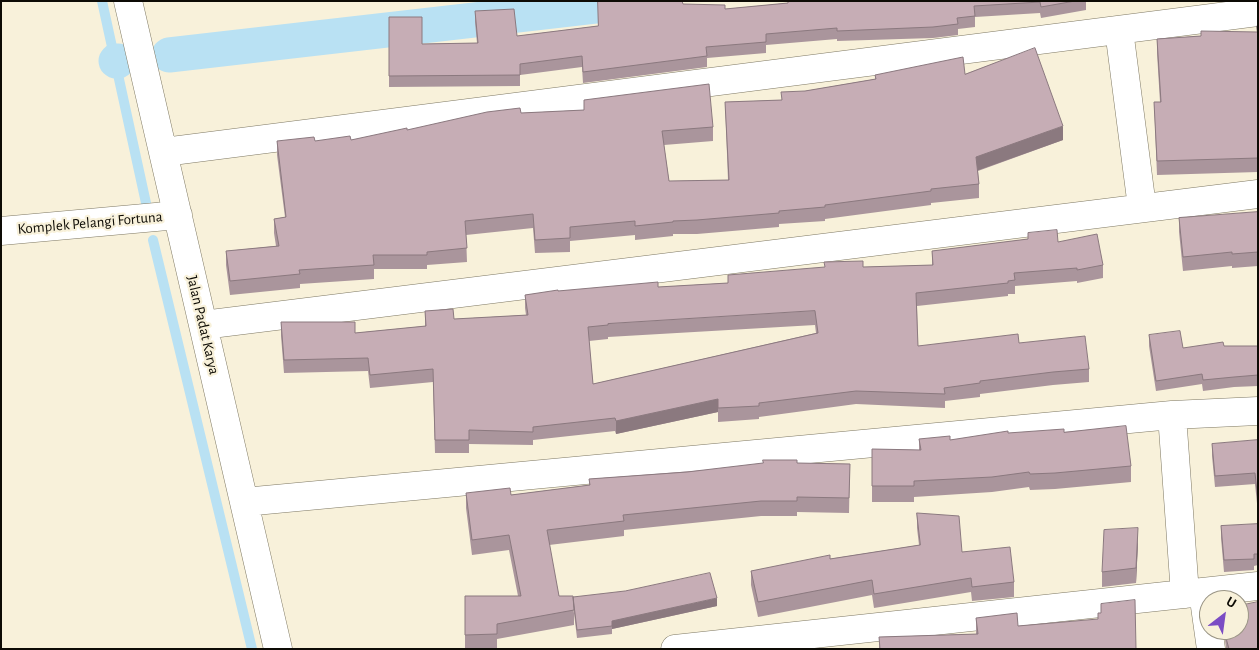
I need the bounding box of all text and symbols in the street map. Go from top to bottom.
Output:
street label: Komplek Pelangi Fortuna [17,208,163,238]
street label: Jalan Padat Karya [183,274,223,376]
north arrow [1199,590,1249,640]
text: U [1224,595,1238,611]

